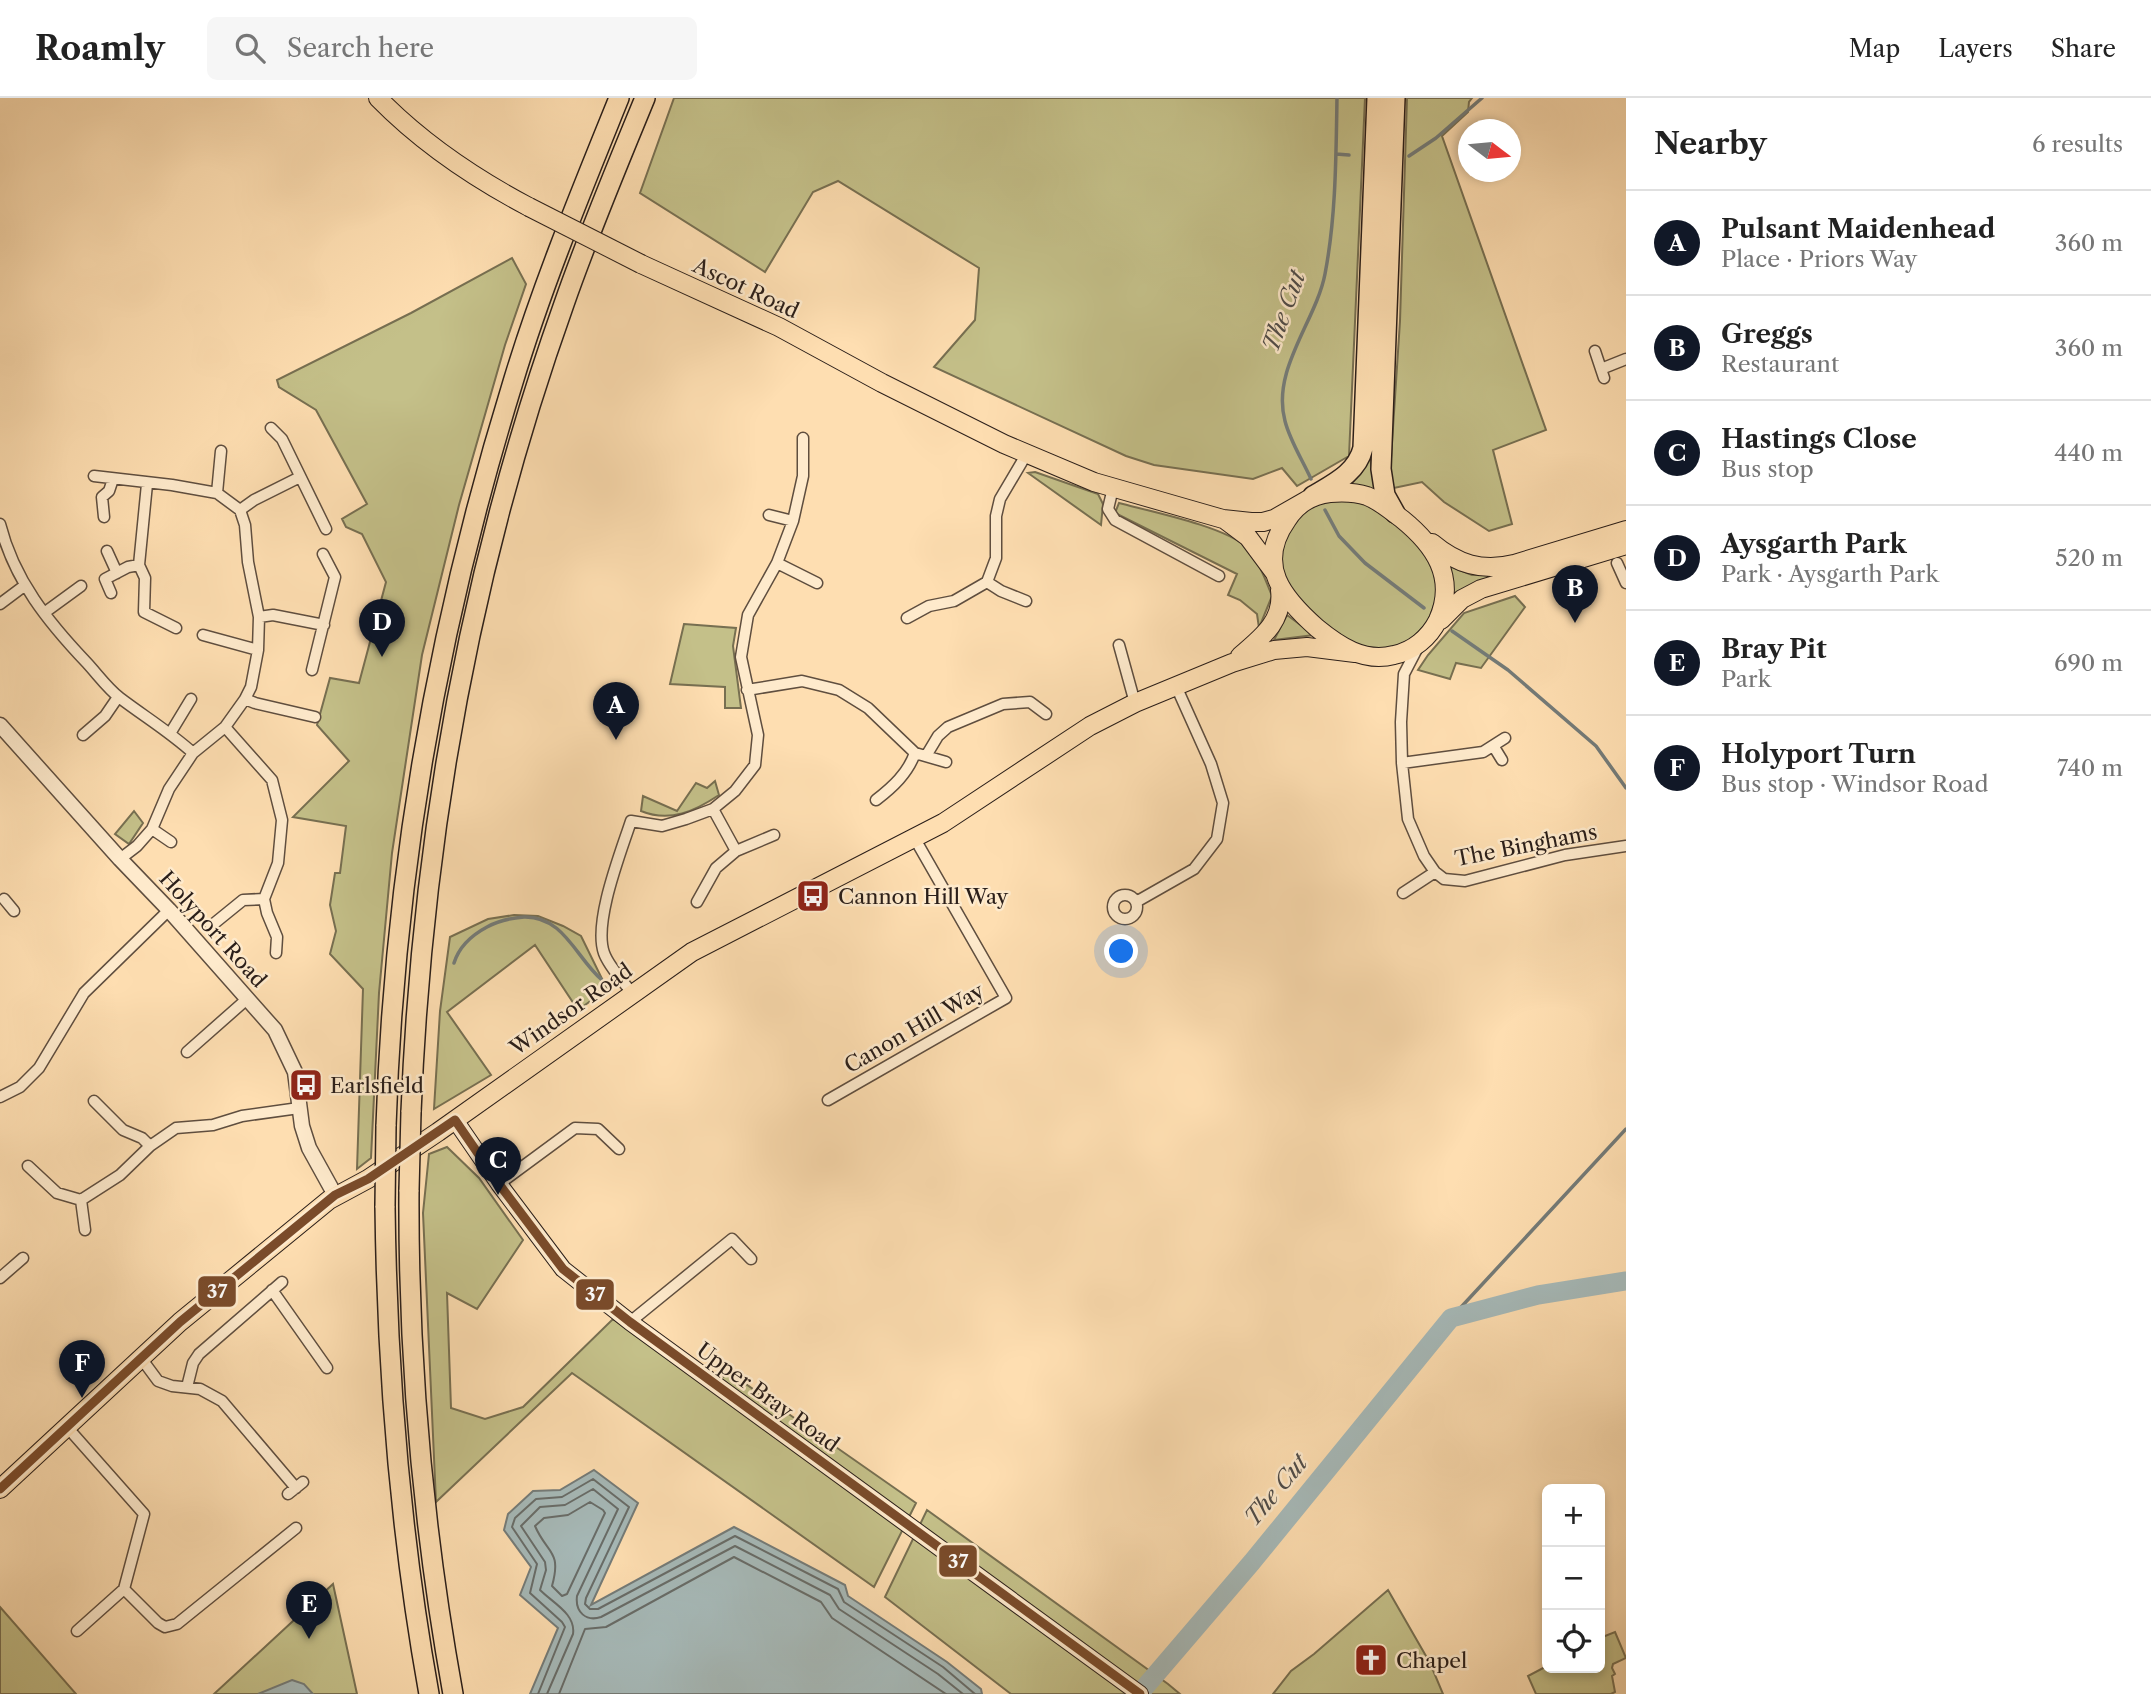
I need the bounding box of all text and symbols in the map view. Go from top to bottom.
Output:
search box [207,17,697,80]
text: Roamly [35,28,165,69]
icon: search [231,29,269,67]
text: Search here [287,32,434,64]
text: Map [1849,34,1900,63]
text: Layers [1938,34,2013,63]
text: Share [2051,34,2116,63]
north arrow [1458,119,1521,182]
text: Nearby [1654,125,1767,162]
text: 6 results [2032,130,2123,158]
text: Pulsant Maidenhead [1721,213,1995,245]
text: A [1668,229,1686,257]
text: 360 m [2055,229,2123,257]
text: Place · Priors Way [1721,245,1917,273]
street label: Ascot Road [688,252,803,323]
water label: The Cut [1256,265,1312,355]
text: Greggs [1721,318,1813,350]
text: B [1668,334,1686,362]
text: 360 m [2055,334,2123,362]
text: Restaurant [1721,350,1839,378]
text: Hastings Close [1721,423,1917,455]
text: C [1668,439,1686,467]
text: 440 m [2054,439,2123,467]
text: Bus stop [1721,455,1814,483]
text: Aysgarth Park [1721,528,1907,560]
text: D [1667,544,1687,572]
text: 520 m [2055,544,2123,572]
text: Park · Aysgarth Park [1721,560,1939,588]
pin: B [1552,565,1598,623]
pin: D [359,599,405,657]
text: Bray Pit [1721,633,1827,665]
text: E [1669,649,1685,677]
text: 690 m [2054,649,2123,677]
text: Park [1721,665,1771,693]
pin: A [593,682,639,740]
text: Holyport Turn [1721,738,1916,770]
text: F [1669,754,1685,782]
text: 740 m [2057,754,2123,782]
text: Bus stop · Windsor Road [1721,770,1988,798]
street label: The Binghams [1453,819,1599,871]
street label: Holyport Road [154,866,272,992]
bus stop icon: Cannon Hill Way [794,877,832,915]
place label: Cannon Hill Way [838,884,1008,909]
your location [1104,934,1138,968]
street label: Windsor Road [504,958,637,1061]
street label: Canon Hill Way [840,978,989,1078]
bus stop icon: Earlsfield [287,1066,325,1104]
place label: Earlsfield [330,1073,424,1098]
pin: C [475,1137,521,1195]
line badge: 37 [197,1275,237,1308]
line badge: 37 [575,1278,615,1311]
text: 37 [207,1280,227,1303]
text: 37 [585,1283,605,1306]
street label: Upper Bray Road [692,1337,844,1457]
pin: F [59,1340,105,1398]
water label: The Cut [1238,1447,1315,1531]
map controls [1542,1484,1605,1673]
button: + [1542,1484,1605,1547]
line badge: 37 [938,1544,978,1578]
button: − [1542,1547,1605,1610]
text: 37 [948,1550,968,1573]
pin: E [286,1581,332,1639]
button: locate [1542,1610,1605,1673]
church icon: Chapel [1352,1641,1390,1679]
place label: Chapel [1396,1648,1467,1673]

